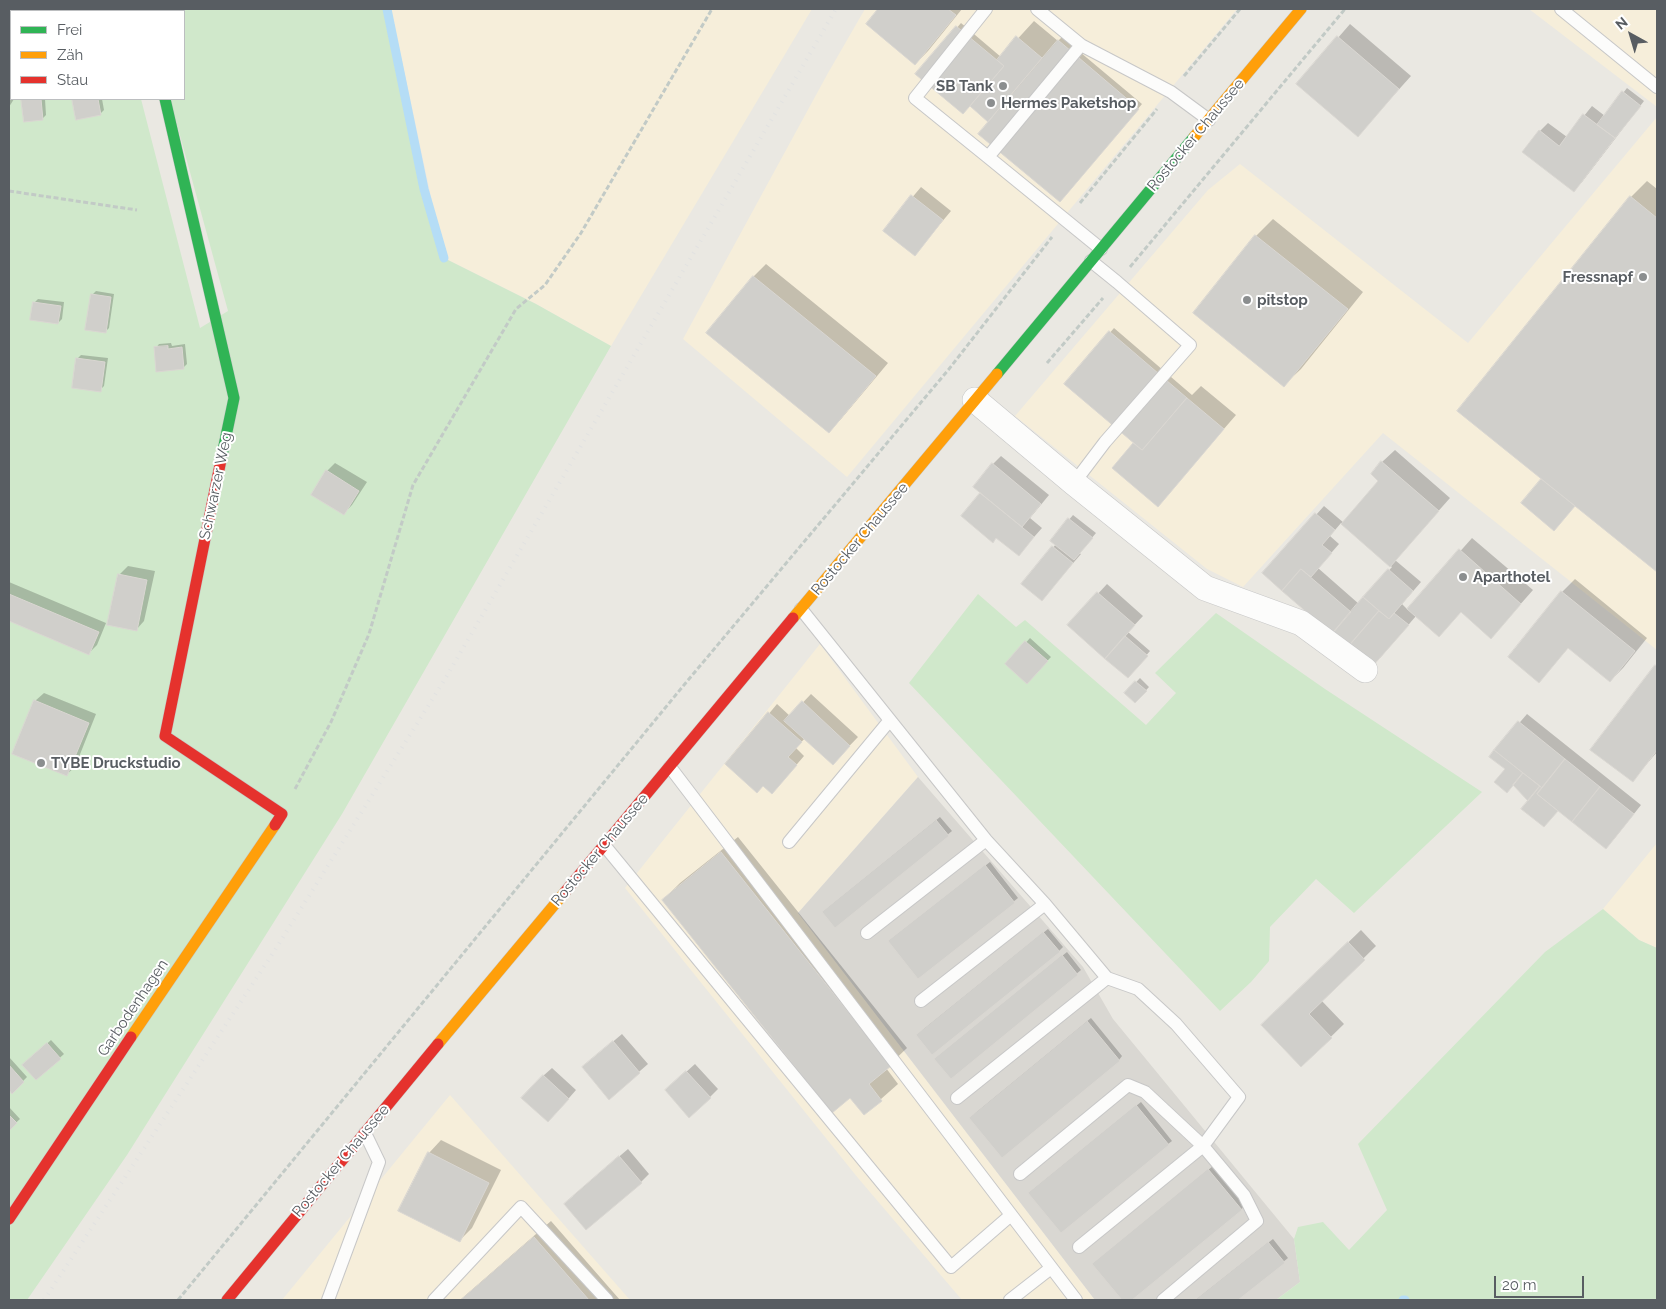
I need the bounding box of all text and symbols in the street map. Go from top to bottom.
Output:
legend [10,10,185,100]
north arrow [1606,10,1656,60]
text: N [1612,14,1631,33]
text: Frei [57,21,82,39]
text: Zäh [57,46,83,64]
text: Stau [57,71,88,89]
street label: Rostocker Chaussee [1144,75,1248,195]
place label: SB Tank [936,77,993,95]
marker: SB Tank [997,80,1009,92]
place label: Hermes Paketshop [1001,94,1136,112]
marker: Hermes Paketshop [985,97,997,109]
place label: Fressnapf [1563,268,1633,286]
marker: Fressnapf [1637,271,1649,283]
place label: pitstop [1257,291,1308,309]
marker: pitstop [1241,294,1253,306]
street label: Schwarzer Weg [196,431,236,541]
street label: Rostocker Chaussee [808,479,912,599]
place label: Aparthotel [1473,568,1550,586]
marker: Aparthotel [1457,571,1469,583]
place label: TYBE Druckstudio [51,754,181,772]
marker: TYBE Druckstudio [35,757,47,769]
street label: Rostocker Chaussee [548,790,652,910]
street label: Garbodenhagen [94,956,172,1060]
street label: Rostocker Chaussee [289,1101,393,1221]
scale bar [1496,1266,1586,1298]
text: 20 m [1502,1276,1537,1294]

